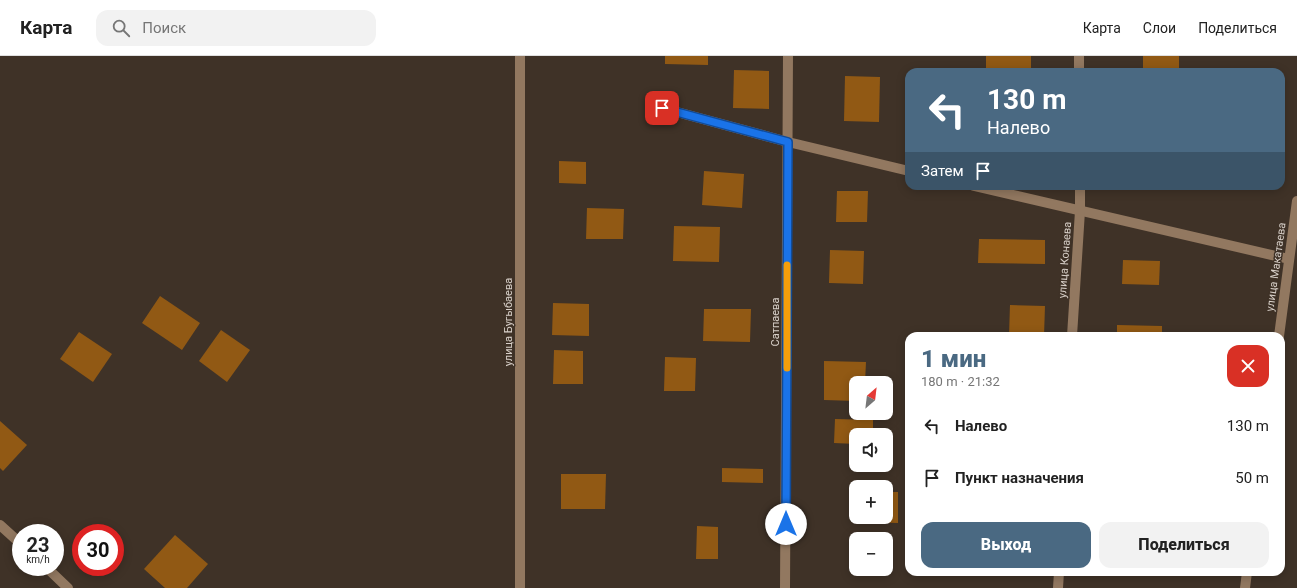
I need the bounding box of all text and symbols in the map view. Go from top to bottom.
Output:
search box [96,10,376,46]
text: Карта [20,16,72,39]
icon: search [110,17,132,39]
text: Поиск [142,19,186,37]
text: Карта [1083,20,1121,36]
text: Слои [1143,20,1176,36]
text: Поделиться [1198,20,1277,36]
text: 130 m [987,83,1066,116]
icon: left [921,84,973,136]
pin [645,91,679,125]
icon: arrive [651,97,673,119]
text: Налево [987,117,1050,138]
icon: arrive [972,160,994,182]
text: Затем [921,162,964,180]
street label: улица Конаева [1056,221,1074,299]
street label: улица Макатаева [1263,222,1289,312]
street label: улица Бугыбаева [502,278,515,366]
street label: Сатпаева [769,298,782,346]
text: 1 мин [921,345,986,373]
button: close [1227,345,1269,387]
text: 180 m · 21:32 [921,374,1000,389]
north arrow [849,376,893,420]
map controls [849,376,893,576]
icon: left [921,415,943,437]
text: Налево [955,417,1007,435]
text: 130 m [1227,417,1269,435]
button: sound [849,428,893,472]
icon: arrive [921,467,943,489]
text: Пункт назначения [955,469,1084,487]
text: 50 m [1235,469,1269,487]
button: + [849,480,893,524]
position arrow [765,503,807,545]
button: Выход [921,522,1091,568]
button: Поделиться [1099,522,1269,568]
speed limit sign: 30 [72,524,124,576]
button: − [849,532,893,576]
text: 23 [27,533,49,557]
text: km/h [26,554,50,565]

